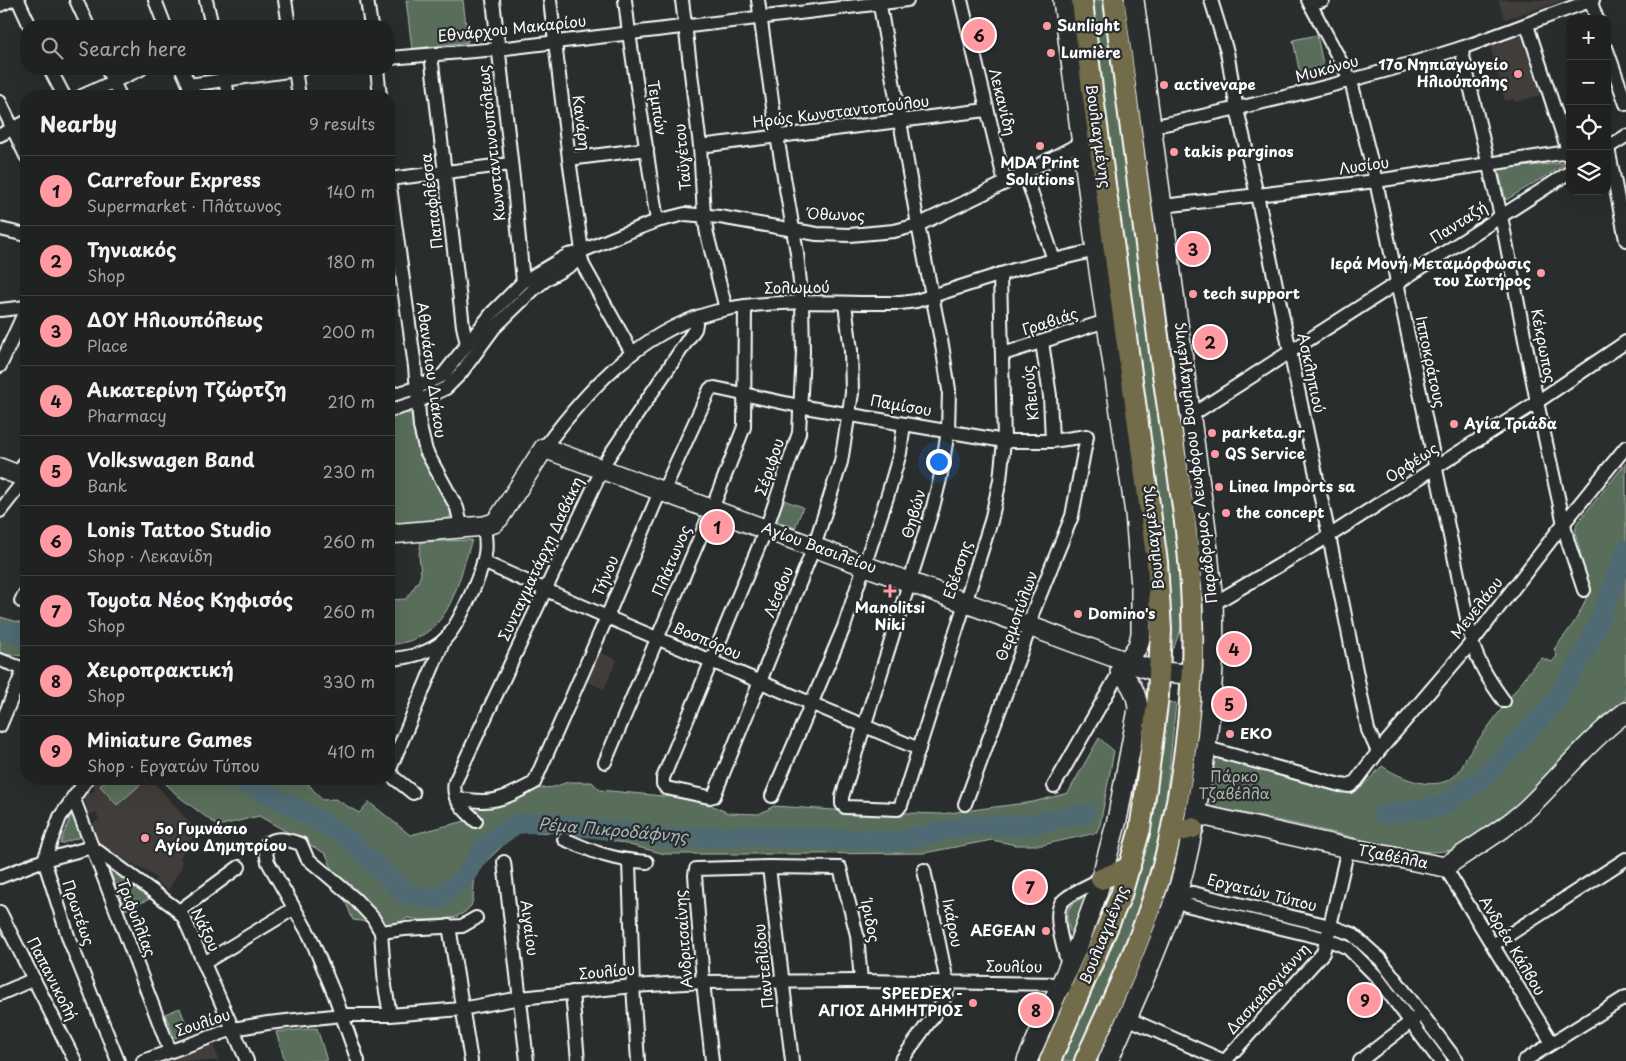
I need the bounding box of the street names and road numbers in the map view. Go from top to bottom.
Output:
street label: Εθνάρχου Μακαρίου [436,8,587,47]
street label: Μυκόνου [1292,48,1361,87]
street label: Κωνσταντινουπόλεως [471,64,510,222]
street label: Λεκανίδη [984,66,1023,138]
street label: Τεμπών [643,78,674,137]
street label: Βουλιαγμένης [1081,82,1118,189]
street label: Ηρώς Κωνσταντοπούλου [751,88,930,133]
street label: Κανάρη [568,94,597,152]
street label: Ταϋγέτου [667,123,696,191]
street label: Λυσίου [1337,150,1390,179]
street label: Παπαφλέσσα [413,152,448,250]
street label: Πανταζή [1425,195,1491,248]
street label: Όθωνος [805,201,866,226]
street label: Σολωμού [764,274,830,299]
street label: Αθανάσιου Διάκου [412,300,453,439]
street label: Γραβιάς [1019,301,1081,340]
street label: Κέκρωπος [1526,307,1563,385]
street label: Ιπποκράτους [1410,314,1453,410]
street label: Παράδρομος Λεωφόρου Βουλιαγμένης [1165,321,1222,605]
street label: Ασκληπιού [1293,330,1332,415]
street label: Κλειούς [1015,364,1044,422]
street label: Παμίσου [869,388,934,421]
street label: Σέριφου [748,435,789,498]
street label: Ορφέως [1380,436,1442,487]
street label: Συνταγματάρχη Δαβάκη [491,472,588,644]
street label: Βουλιαγμένης [1134,485,1169,592]
street label: Θηβών [895,486,931,541]
street label: Αγίου Βασιλείου [759,515,880,578]
street label: Πλάτωνος [645,521,696,600]
street label: Εδέσσης [936,537,977,602]
street label: Τήνου [586,551,624,600]
street label: Λέσβου [757,562,798,621]
street label: Θερμοπύλων [989,567,1043,664]
street label: Μενελάου [1444,571,1507,643]
street label: Βοσπόρου [670,615,746,664]
street label: Τζαβέλλα [1356,837,1431,874]
street label: Εργατών Τύπου [1205,867,1320,916]
street label: Τριφυλλίας [112,875,163,960]
street label: Πρωτέως [57,877,101,949]
street label: Βουλιαγμένης [1072,881,1133,987]
street label: Ανδριτσαίνης [668,889,697,989]
street label: Ανδρέα Κάλβου [1474,891,1552,999]
street label: Ίριδος [856,895,887,944]
street label: Ικάρου [937,896,969,949]
street label: Αιγαίου [516,899,545,957]
street label: Νάξου [186,904,227,955]
street label: Παντελίδου [747,923,778,1010]
street label: Παπανικολή [22,933,84,1024]
street label: Δασκαλογιάννη [1220,937,1314,1039]
street label: Σουλίου [986,954,1043,977]
street label: Σουλίου [578,957,636,984]
street label: Σουλίου [172,1002,233,1041]

